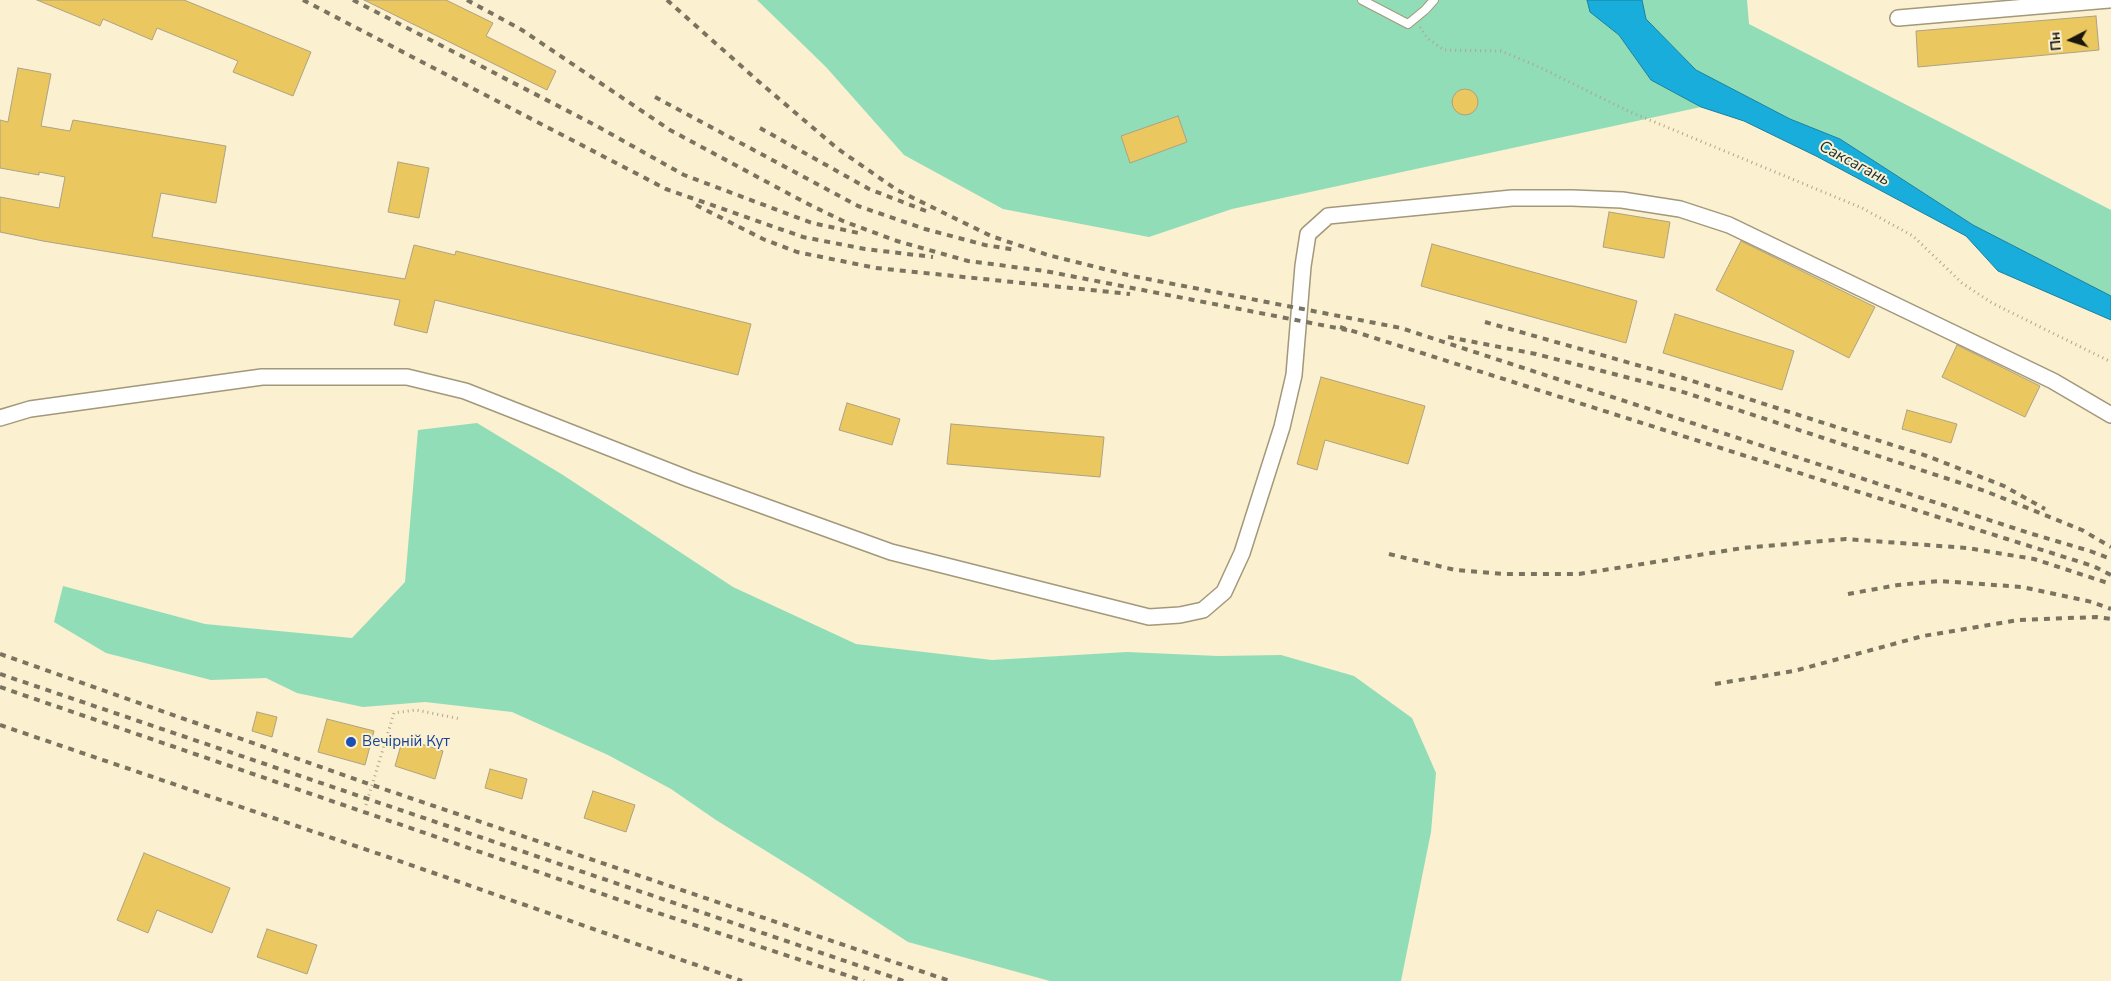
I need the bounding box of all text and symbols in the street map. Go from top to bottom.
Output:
north arrow [2046,15,2096,65]
text: Пн [2045,31,2066,52]
water label: Саксагань [1815,137,1893,191]
place label: Вечірній Кут [362,733,450,751]
marker: Вечірній Кут [344,735,358,749]

